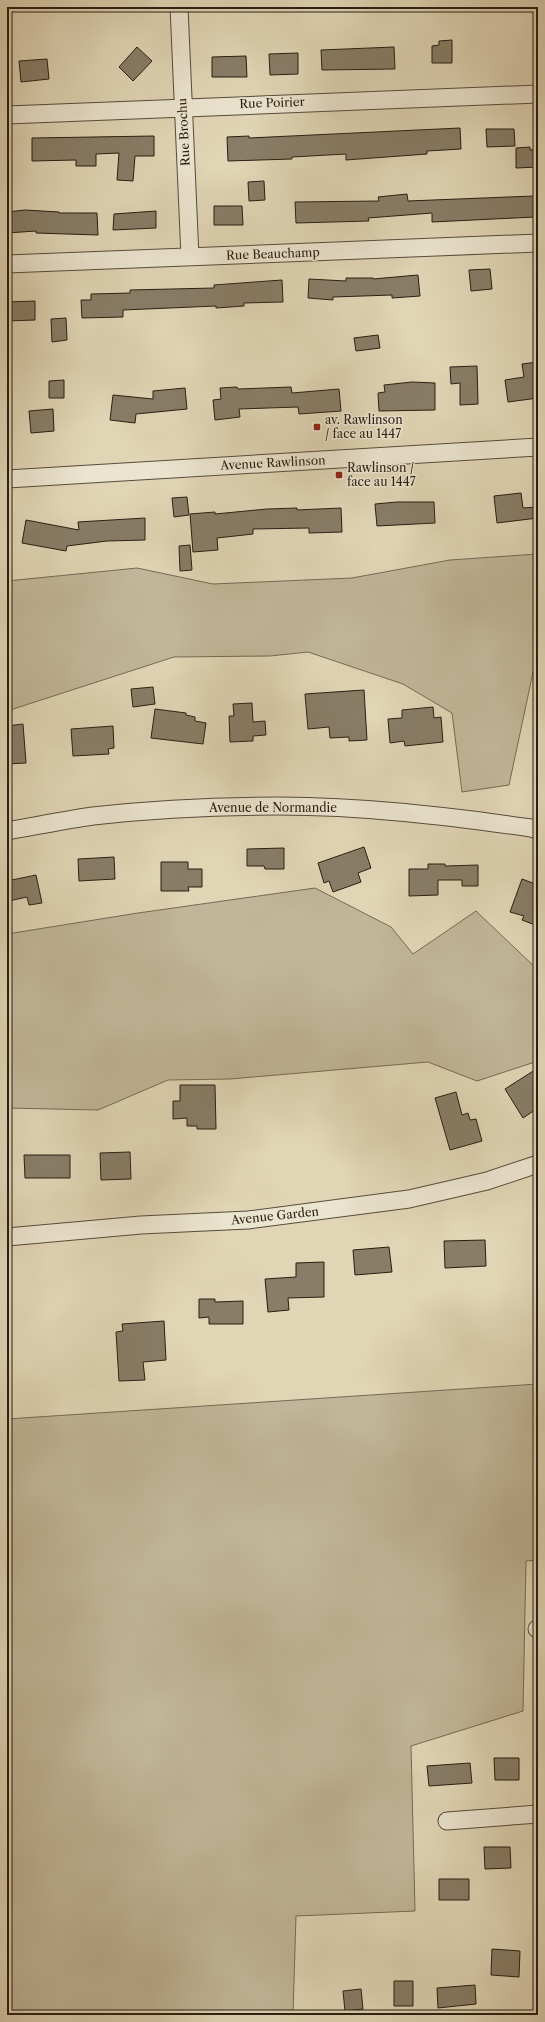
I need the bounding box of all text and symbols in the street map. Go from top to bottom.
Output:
street label: Rue Poirier [239,94,305,111]
street label: Rue Brochu [174,97,193,166]
street label: Rue Beauchamp [226,244,320,263]
place label: av. Rawlinson / face au 1447 [325,412,403,441]
marker: av. Rawlinson / face au 1447 [312,422,322,432]
street label: Avenue Rawlinson [219,452,326,473]
place label: Rawlinson / face au 1447 [347,460,416,489]
marker: Rawlinson / face au 1447 [334,470,344,480]
street label: Avenue de Normandie [208,800,337,815]
street label: Avenue Garden [229,1203,320,1228]

